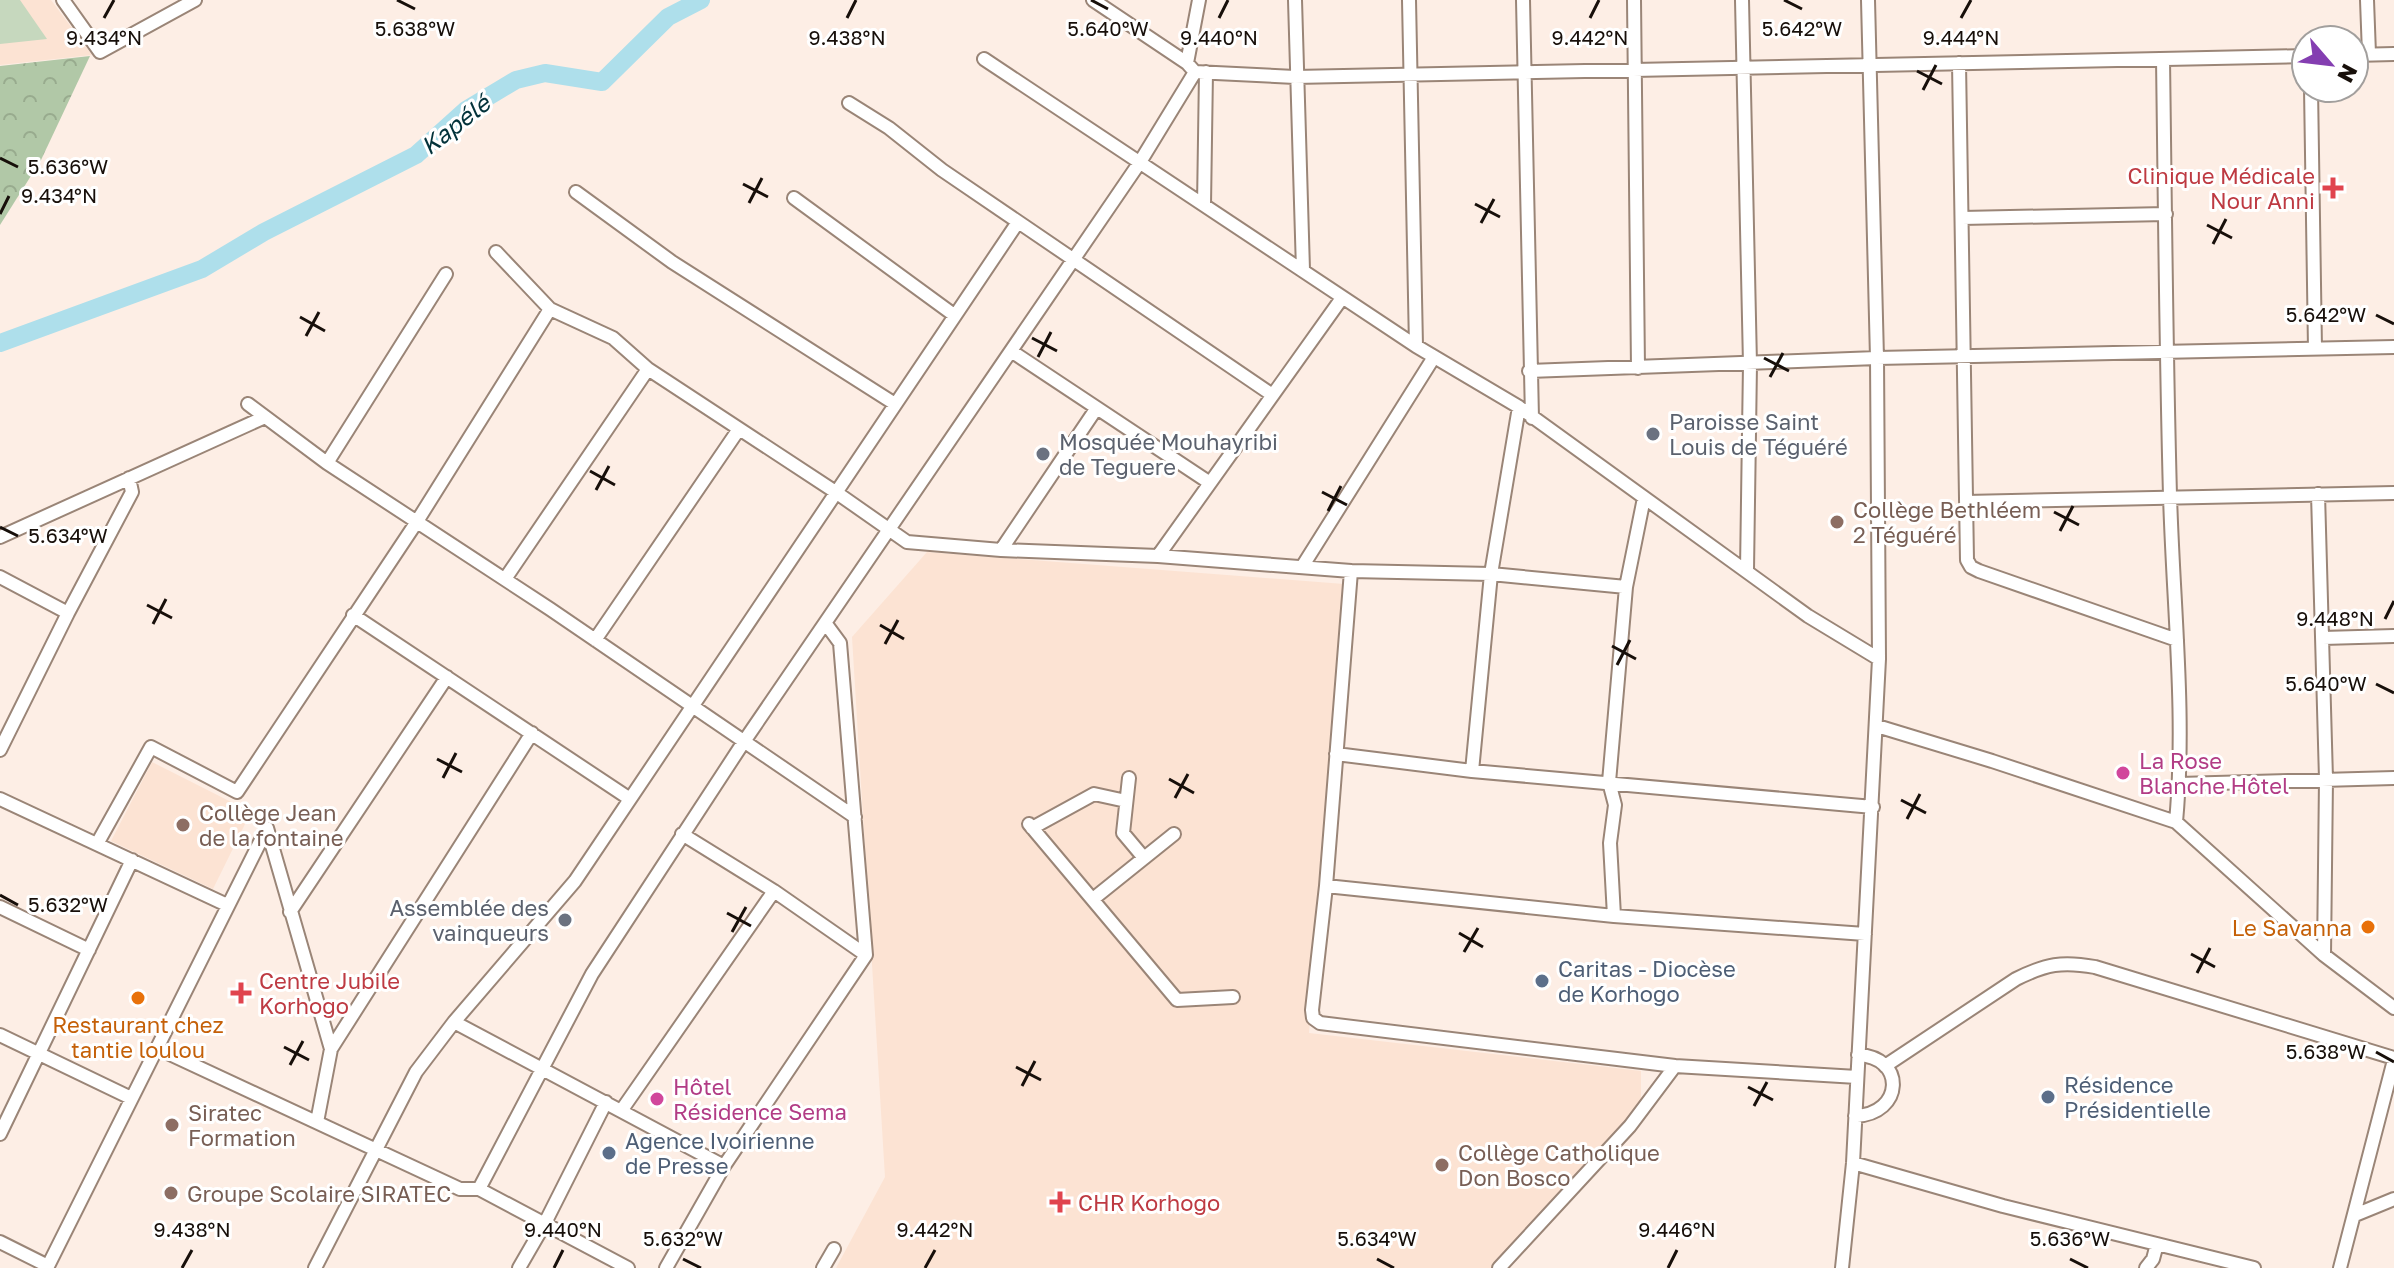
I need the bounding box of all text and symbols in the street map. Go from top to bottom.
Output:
text: 5.638°W [375,16,455,40]
text: 5.640°W [1067,16,1149,40]
text: 5.642°W [1762,16,1842,40]
north arrow [2290,24,2370,104]
text: 9.434°N [66,25,142,49]
text: 9.438°N [808,25,886,49]
text: 9.440°N [1180,25,1258,49]
text: 9.442°N [1551,25,1629,49]
text: 9.444°N [1923,25,1999,49]
text: N [2332,60,2364,87]
water label: Kapélé [415,87,497,160]
text: 5.636°W [28,154,108,178]
place label: Clinique Médicale Nour Anni [2127,162,2315,214]
marker: Clinique Médicale Nour Anni [2322,177,2344,199]
text: 9.434°N [21,183,97,207]
text: 5.642°W [2286,302,2366,326]
place label: Paroisse Saint Louis de Téguéré [1669,408,1848,460]
marker: Paroisse Saint Louis de Téguéré [1644,425,1662,443]
place label: Mosquée Mouhayribi de Teguere [1059,428,1278,480]
marker: Mosquée Mouhayribi de Teguere [1034,445,1052,463]
place label: Collège Bethléem 2 Téguéré [1853,496,2041,548]
marker: Collège Bethléem 2 Téguéré [1828,513,1846,531]
text: 5.634°W [28,523,108,547]
text: 9.448°N [2296,606,2374,630]
text: 5.640°W [2285,671,2367,695]
place label: La Rose Blanche Hôtel [2139,747,2289,799]
marker: La Rose Blanche Hôtel [2114,764,2132,782]
place label: Collège Jean de la fontaine [199,799,344,851]
marker: Collège Jean de la fontaine [174,816,192,834]
text: 5.632°W [28,892,108,916]
place label: Assemblée des vainqueurs [389,894,549,946]
marker: Assemblée des vainqueurs [556,911,574,929]
place label: Le Savanna [2232,914,2352,941]
marker: Le Savanna [2359,918,2377,936]
place label: Caritas - Diocèse de Korhogo [1558,955,1736,1007]
place label: Centre Jubile Korhogo [259,967,400,1019]
marker: Caritas - Diocèse de Korhogo [1533,972,1551,990]
marker: Centre Jubile Korhogo [230,982,252,1004]
marker: Restaurant chez tantie loulou [129,989,147,1007]
place label: Restaurant chez tantie loulou [52,1011,224,1063]
text: 5.638°W [2286,1039,2366,1063]
place label: Résidence Présidentielle [2064,1071,2211,1123]
place label: Hôtel Résidence Sema [673,1073,847,1125]
marker: Résidence Présidentielle [2039,1088,2057,1106]
marker: Hôtel Résidence Sema [648,1090,666,1108]
place label: Siratec Formation [188,1099,296,1151]
marker: Siratec Formation [163,1116,181,1134]
place label: Agence Ivoirienne de Presse [625,1127,815,1179]
place label: Collège Catholique Don Bosco [1458,1139,1660,1191]
marker: Agence Ivoirienne de Presse [600,1144,618,1162]
marker: Collège Catholique Don Bosco [1433,1156,1451,1174]
place label: Groupe Scolaire SIRATEC [187,1180,451,1207]
marker: Groupe Scolaire SIRATEC [162,1184,180,1202]
place label: CHR Korhogo [1078,1189,1220,1216]
marker: CHR Korhogo [1049,1191,1071,1213]
text: 9.438°N [153,1217,231,1241]
text: 9.440°N [524,1217,602,1241]
text: 9.442°N [896,1217,974,1241]
text: 9.446°N [1638,1217,1716,1241]
text: 5.632°W [643,1226,723,1250]
text: 5.634°W [1337,1226,1417,1250]
text: 5.636°W [2030,1226,2110,1250]

